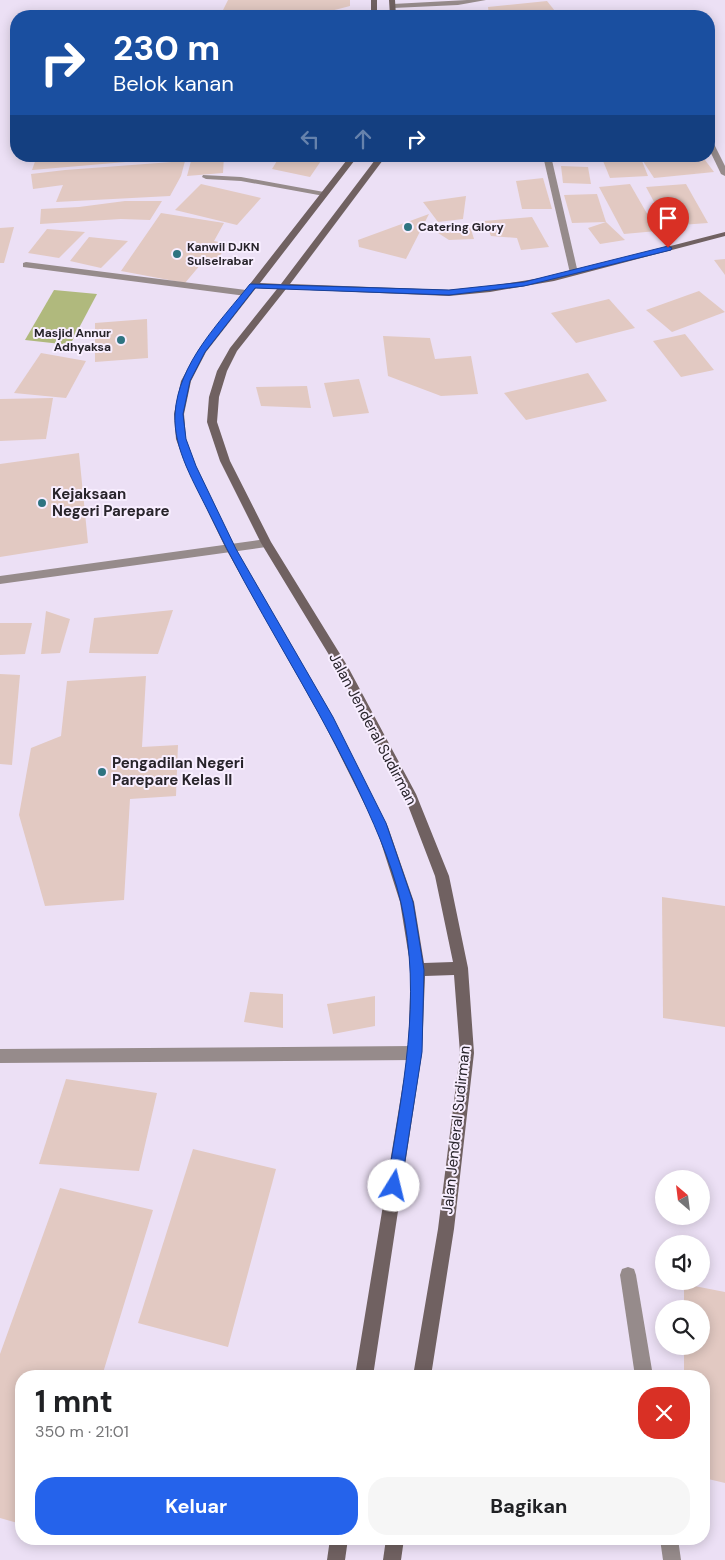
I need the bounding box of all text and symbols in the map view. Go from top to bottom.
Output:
text: 230 m [113,25,220,71]
icon: right [30,30,95,95]
text: Belok kanan [113,69,234,98]
icon: left [296,125,324,153]
icon: ahead [349,125,377,153]
icon: right [402,125,430,153]
pin [647,197,689,248]
icon: arrive [654,204,682,232]
place label: Catering Glory [418,219,504,235]
marker: Catering Glory [402,221,414,233]
place label: Kanwil DJKN Sulselrabar [187,239,260,269]
marker: Kanwil DJKN Sulselrabar [171,248,183,260]
place label: Masjid Annur Adhyaksa [34,325,111,355]
marker: Masjid Annur Adhyaksa [115,334,127,346]
place label: Kejaksaan Negeri Parepare [52,484,169,521]
marker: Kejaksaan Negeri Parepare [36,497,48,509]
street label: Jalan Jenderal Sudirman [324,650,422,808]
place label: Pengadilan Negeri Parepare Kelas II [112,753,244,790]
marker: Pengadilan Negeri Parepare Kelas II [96,766,108,778]
street label: Jalan Jenderal Sudirman [437,1045,475,1215]
position arrow [367,1159,419,1211]
north arrow [655,1170,710,1225]
map controls [655,1170,710,1355]
button: sound [655,1235,710,1290]
button: search [655,1300,710,1355]
text: 1 mnt [35,1382,113,1421]
button: close [638,1387,690,1439]
text: 350 m · 21:01 [35,1421,129,1442]
button: Keluar [35,1477,358,1535]
button: Bagikan [368,1477,690,1535]

